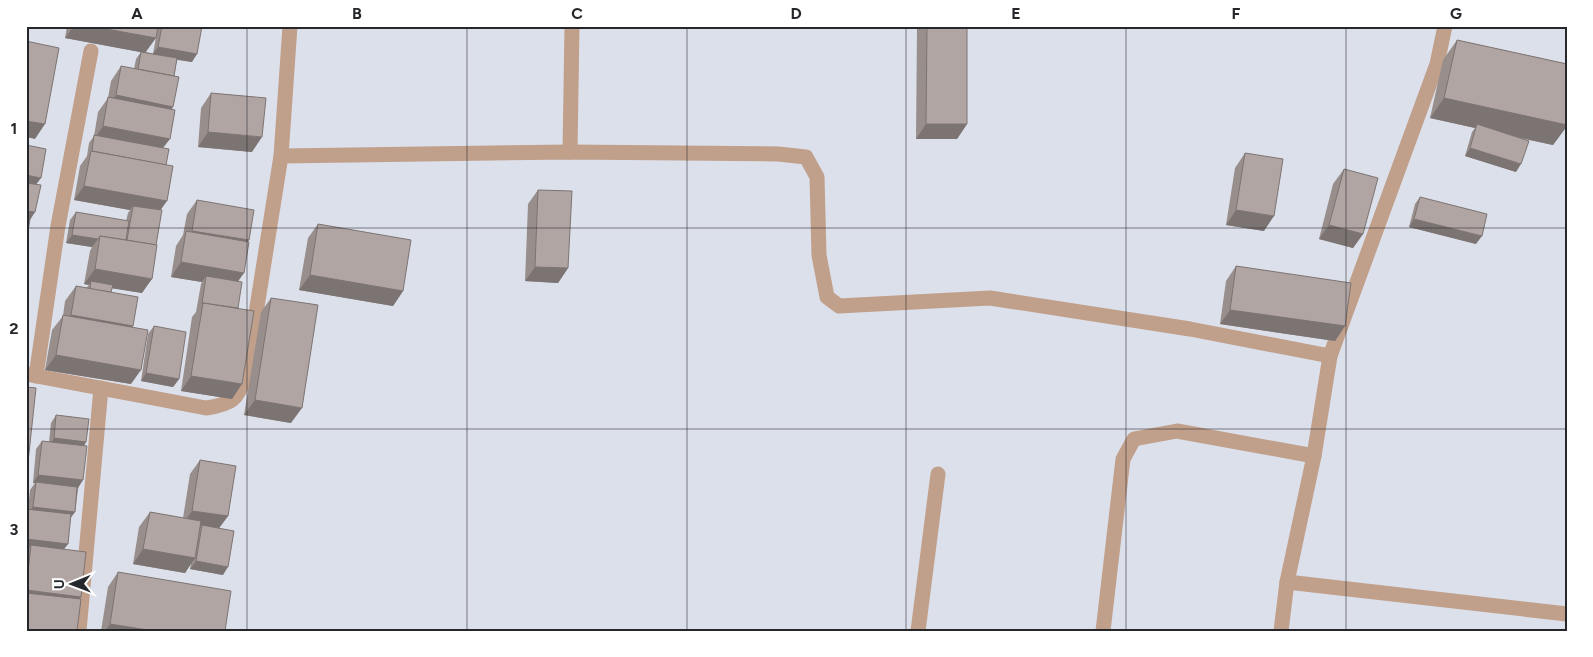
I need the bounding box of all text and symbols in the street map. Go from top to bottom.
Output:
text: A [131,4,143,23]
text: B [352,4,362,23]
text: C [571,4,583,23]
text: D [790,4,802,23]
text: E [1011,4,1021,23]
text: F [1232,4,1241,23]
text: G [1450,4,1462,23]
text: 1 [11,119,17,138]
text: 2 [9,319,19,338]
text: 3 [10,520,19,539]
north arrow [48,560,98,610]
text: U [51,579,68,589]

